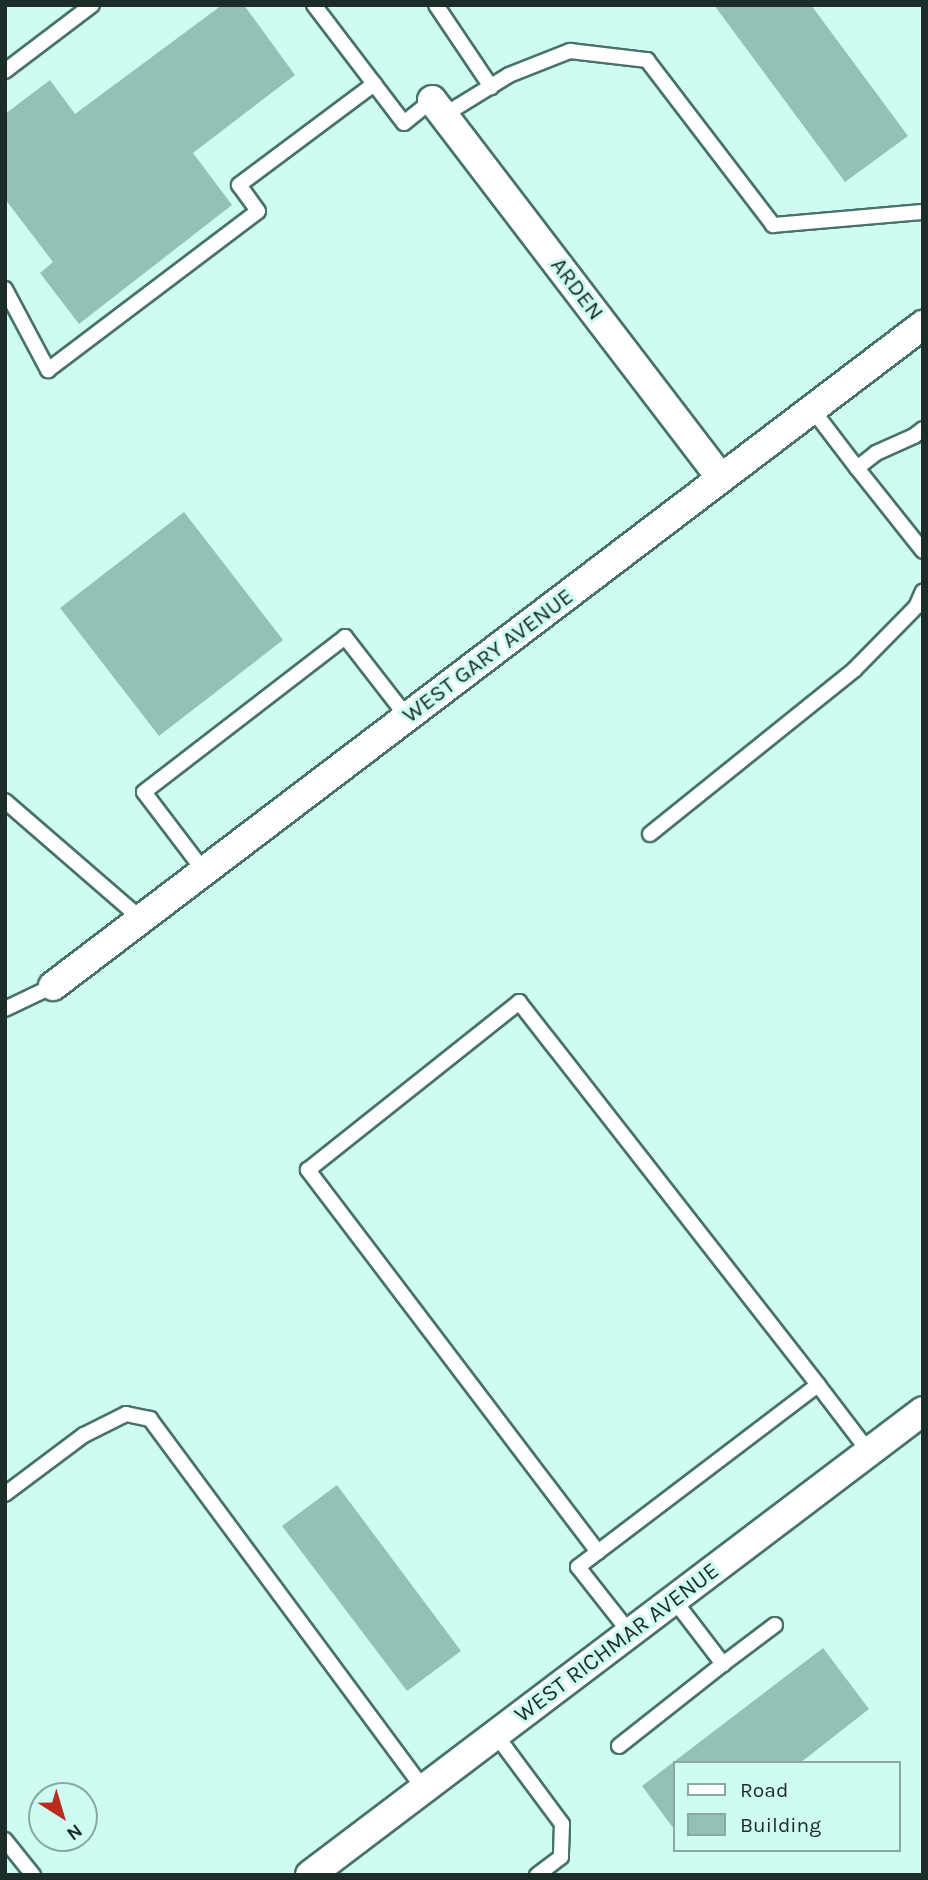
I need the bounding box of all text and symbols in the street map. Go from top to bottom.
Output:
street label: ARDEN [545,252,609,326]
street label: WEST GARY AVENUE [397,583,579,729]
street label: WEST RICHMAR AVENUE [509,1557,725,1729]
legend [673,1761,900,1852]
text: Road [740,1778,788,1802]
north arrow [28,1782,98,1852]
text: Building [740,1813,821,1837]
text: N [62,1819,86,1845]

